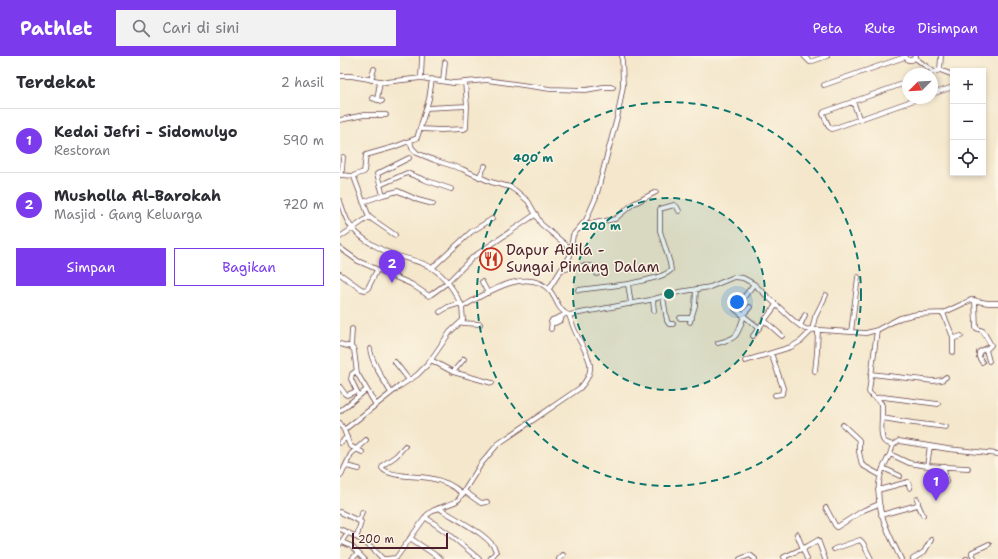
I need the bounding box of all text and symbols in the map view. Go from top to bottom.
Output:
search box [116,10,396,46]
text: Pathlet [20,16,92,41]
icon: search [130,17,152,39]
text: Cari di sini [162,18,240,38]
text: Peta [813,19,842,37]
text: Rute [864,19,895,37]
text: Disimpan [917,19,978,37]
north arrow [902,68,938,104]
map controls [950,68,986,176]
button: + [950,68,986,104]
text: Terdekat [16,71,96,93]
text: 2 hasil [281,74,324,91]
button: − [950,104,986,140]
text: Kedai Jefri - Sidomulyo [54,122,237,142]
text: 1 [26,132,32,149]
text: 590 m [283,132,324,149]
button: locate [950,140,986,176]
text: Restoran [54,142,110,159]
text: 400 m [513,150,553,166]
text: Musholla Al-Barokah [54,186,221,206]
text: 2 [24,196,34,213]
text: 720 m [283,196,324,213]
text: Masjid · Gang Keluarga [54,206,202,223]
text: 200 m [581,218,621,234]
place label: Dapur Adila - Sungai Pinang Dalam [506,240,660,277]
restaurant icon: Dapur Adila - Sungai Pinang Dalam [478,246,504,272]
button: Simpan [16,248,166,286]
button: Bagikan [174,248,324,286]
pin: 2 [379,250,405,283]
centre of rings [662,287,676,301]
your location [727,292,747,312]
pin: 1 [923,468,949,501]
scale bar [352,531,448,550]
text: 200 m [358,532,394,547]

